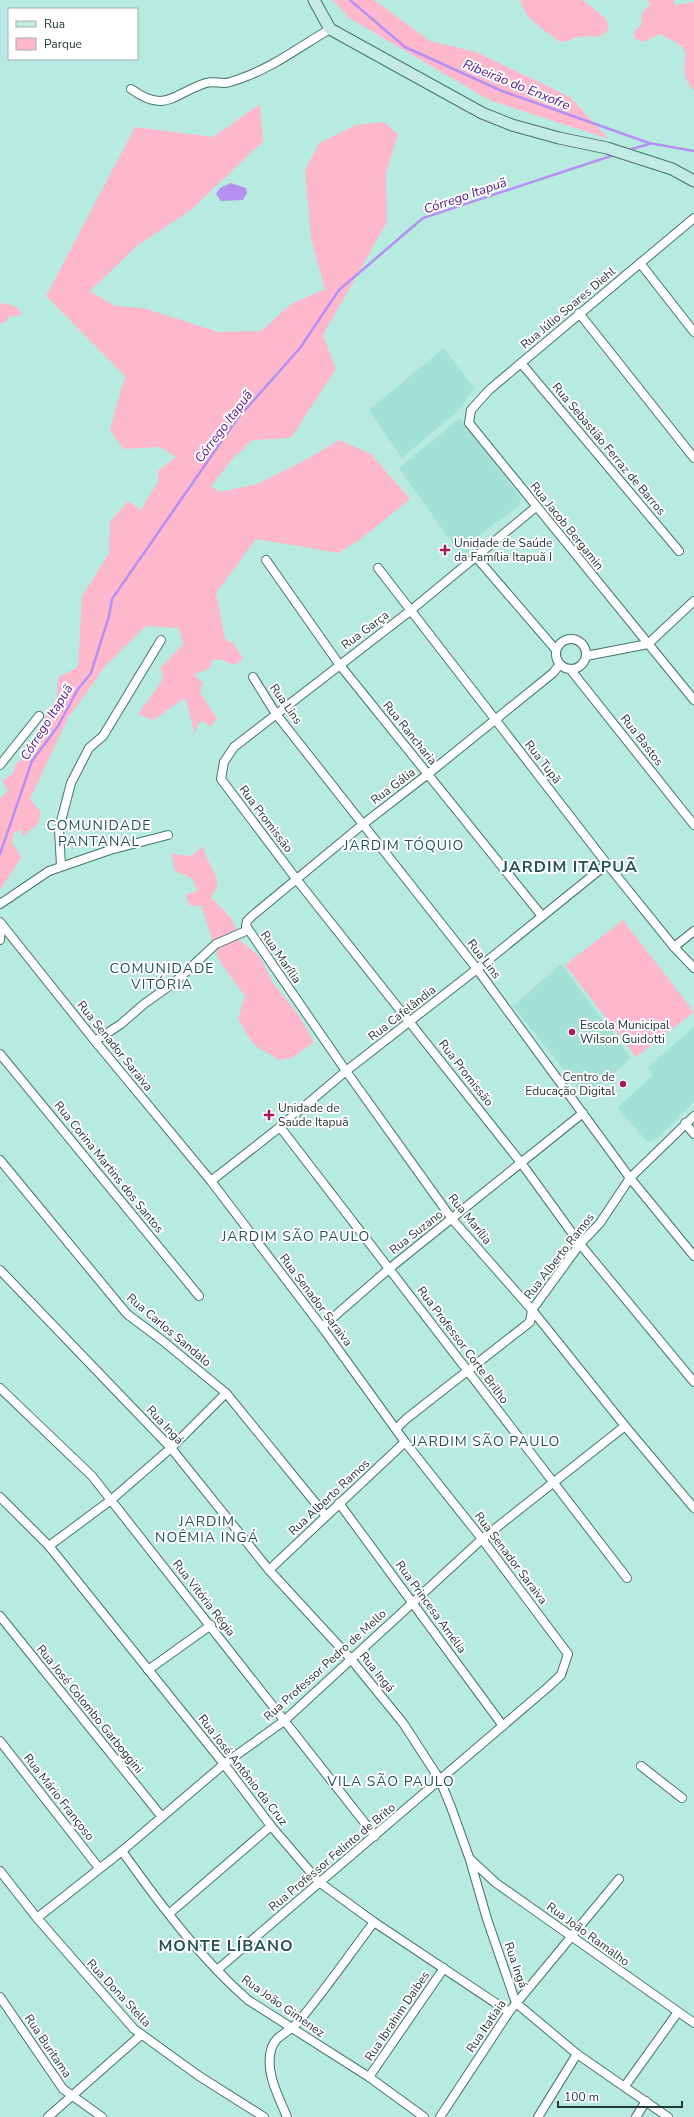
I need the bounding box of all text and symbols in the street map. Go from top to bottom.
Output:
legend [8,8,138,60]
text: Rua [44,16,65,32]
text: Parque [44,36,82,52]
water label: Ribeirão do Enxofre [460,55,573,115]
water label: Córrego Itapuã [422,173,509,219]
street label: Rua Júlio Soares Diehl [517,263,619,352]
street label: Rua Sebastião Ferraz de Barros [549,379,669,519]
water label: Córrego Itapuã [191,387,257,467]
street label: Rua Jacob Bergamin [527,479,607,573]
place label: Unidade de Saúde da Família Itapuã I [454,535,552,565]
marker: Unidade de Saúde da Família Itapuã I [439,544,451,556]
street label: Rua Garça [338,607,392,653]
water label: Córrego Itapuã [16,681,77,764]
street label: Rua Lins [266,681,306,728]
street label: Rua Rancharia [379,698,441,768]
street label: Rua Bastos [617,711,667,769]
street label: Rua Tupã [521,737,565,787]
street label: Rua Gália [367,764,419,808]
street label: Rua Promissão [235,782,297,856]
district label: COMUNIDADE PANTANAL [47,816,151,851]
district label: JARDIM TÓQUIO [343,836,464,855]
district label: JARDIM ITAPUÃ [501,856,638,878]
street label: Rua Marília [257,928,305,986]
street label: Rua Lins [464,936,505,982]
district label: COMUNIDADE VITÓRIA [110,959,214,994]
street label: Rua Cafelândia [365,982,439,1044]
street label: Rua Senador Saraiva [74,998,156,1094]
place label: Escola Municipal Wilson Guidotti [580,1017,670,1047]
marker: Escola Municipal Wilson Guidotti [567,1027,577,1037]
street label: Rua Promissão [435,1036,497,1110]
place label: Centro de Educação Digital [525,1069,615,1099]
marker: Centro de Educação Digital [618,1079,628,1089]
street label: Rua Corina Martins dos Santos [51,1098,167,1236]
place label: Unidade de Saúde Itapuã [278,1100,349,1130]
marker: Unidade de Saúde Itapuã [263,1109,275,1121]
street label: Rua Marília [445,1190,495,1248]
street label: Rua Suzano [386,1206,446,1258]
street label: Rua Alberto Ramos [520,1209,598,1302]
district label: JARDIM SÃO PAULO [221,1227,370,1246]
street label: Rua Senador Saraiva [276,1251,356,1349]
street label: Rua Professor Corte Brilho [414,1283,513,1407]
street label: Rua Carlos Sandalo [123,1290,215,1370]
street label: Rua Ingá [143,1402,187,1448]
district label: JARDIM SÃO PAULO [411,1432,560,1451]
street label: Rua Alberto Ramos [285,1455,373,1539]
street label: Rua Senador Saraiva [471,1509,551,1607]
district label: JARDIM NOÊMIA INGÁ [155,1512,259,1547]
street label: Rua Vitória Régia [169,1556,239,1640]
street label: Rua Princesa Amélia [392,1558,470,1656]
street label: Rua Professor Pedro de Mello [260,1605,390,1724]
street label: Rua José Colombo Garboggini [33,1641,147,1777]
street label: Rua Ingá [356,1649,398,1695]
street label: Rua José Antônio da Cruz [195,1711,292,1829]
street label: Rua Mário Françoso [20,1750,98,1844]
district label: VILA SÃO PAULO [326,1772,455,1791]
street label: Rua Professor Felinto de Brito [265,1799,399,1915]
street label: Rua João Ramalho [543,1898,633,1970]
district label: MONTE LÍBANO [158,1935,294,1957]
street label: Rua Ingá [501,1940,531,1990]
street label: Rua Dona Stella [83,1956,155,2030]
street label: Rua Ibrahim Daibes [361,1968,433,2064]
street label: Rua João Gimenez [238,1971,328,2041]
street label: Rua Itatiaia [463,1997,509,2055]
street label: Rua Buritama [21,2011,75,2081]
scale bar [558,2083,682,2109]
text: 100 m [564,2089,599,2105]

